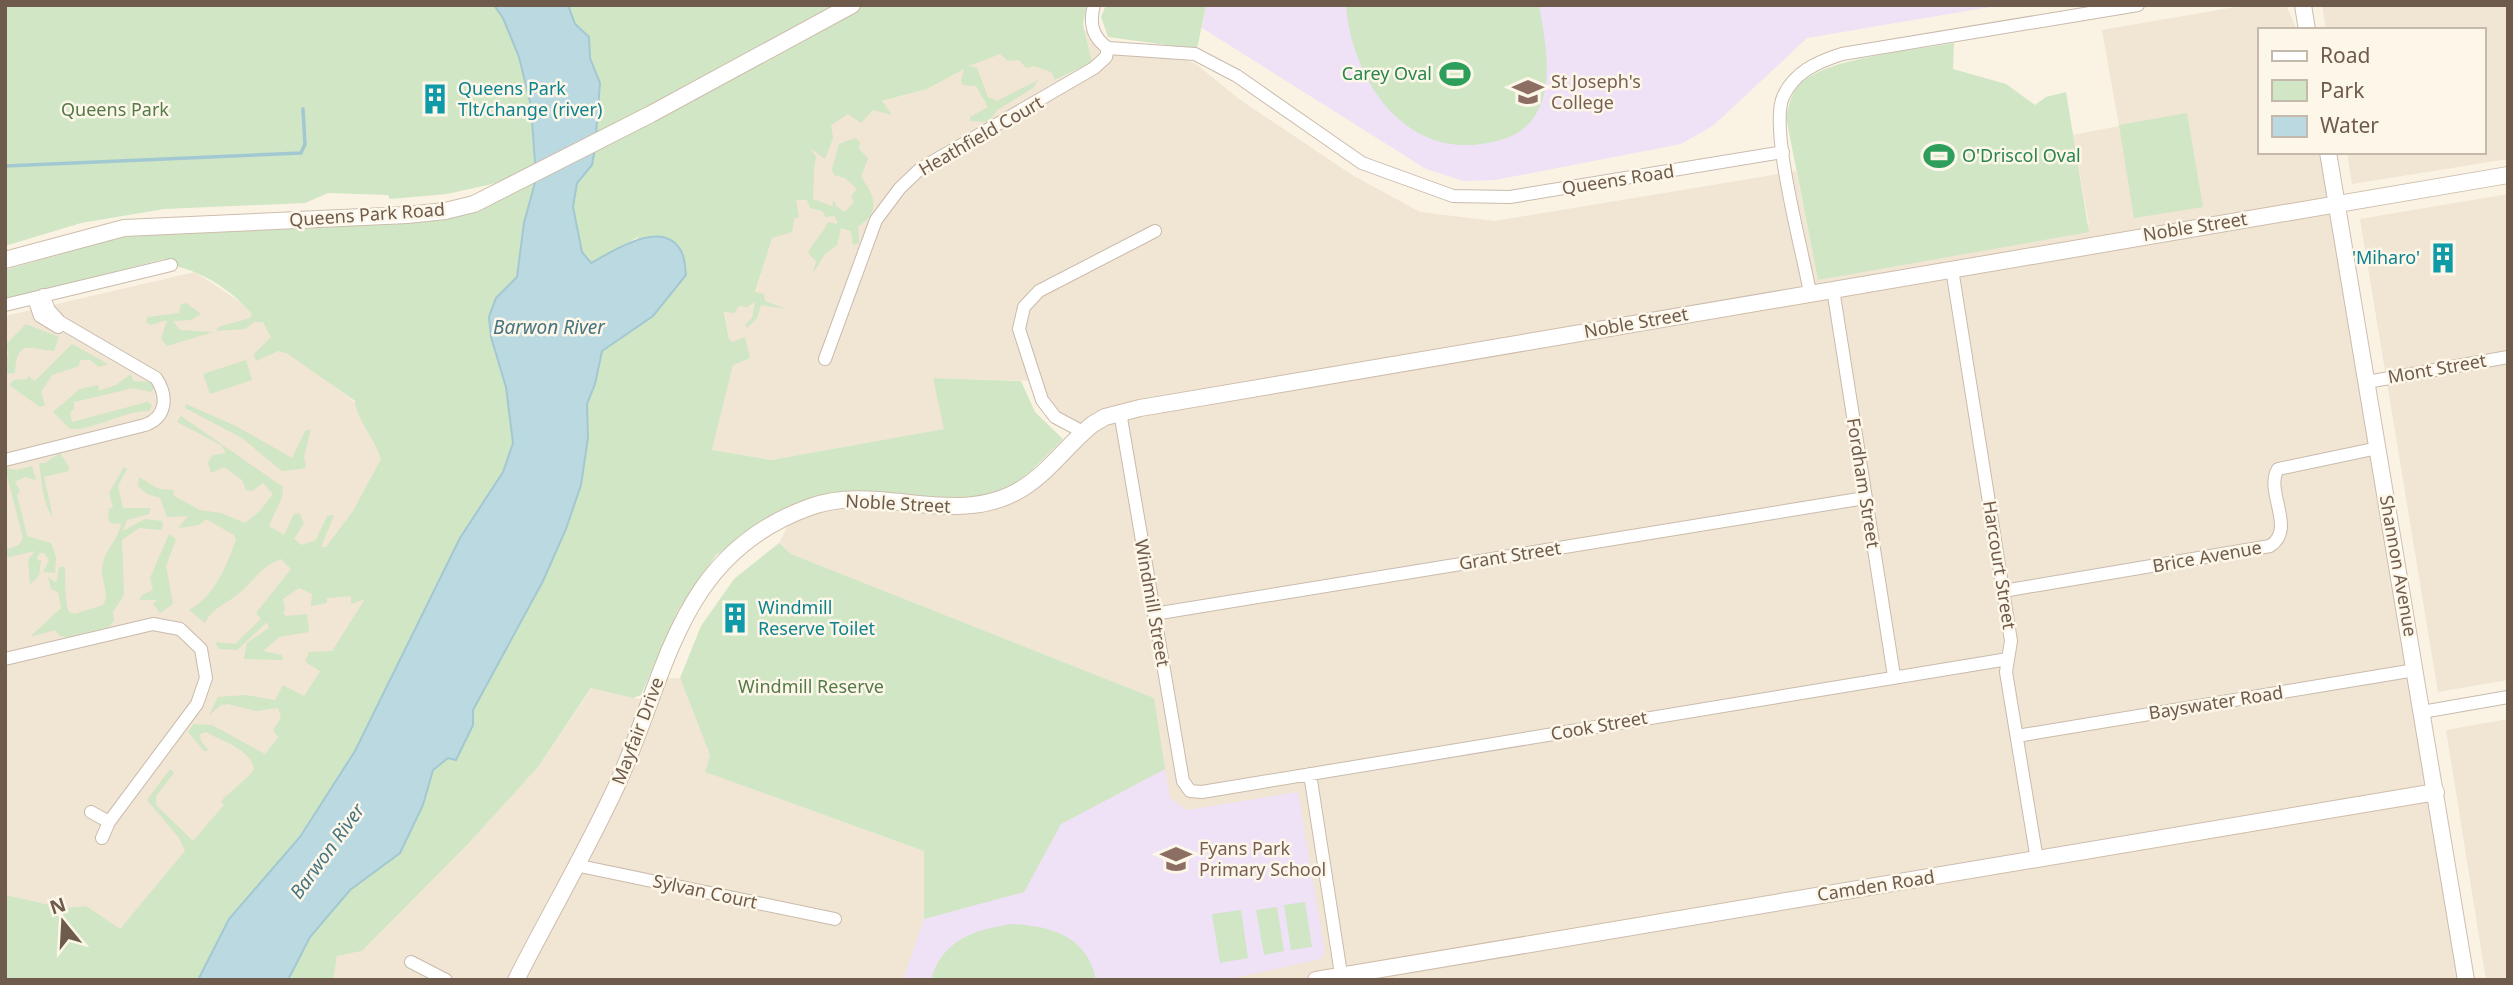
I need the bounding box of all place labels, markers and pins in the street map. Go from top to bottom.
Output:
sports icon: Carey Oval [1438,57,1472,91]
place label: Carey Oval [1342,61,1432,85]
place label: St Joseph's College [1551,69,1641,114]
school or university icon: St Joseph's College [1511,75,1545,109]
place label: Queens Park Tlt/change (river) [458,76,602,121]
building icon: Queens Park Tlt/change (river) [418,82,452,116]
sports icon: O'Driscol Oval [1922,139,1956,173]
place label: O'Driscol Oval [1962,143,2081,167]
building icon: 'Miharo' [2426,241,2460,275]
place label: 'Miharo' [2352,245,2420,269]
place label: Windmill Reserve Toilet [758,595,876,640]
building icon: Windmill Reserve Toilet [718,601,752,635]
place label: Fyans Park Primary School [1199,836,1326,881]
school or university icon: Fyans Park Primary School [1159,842,1193,876]

